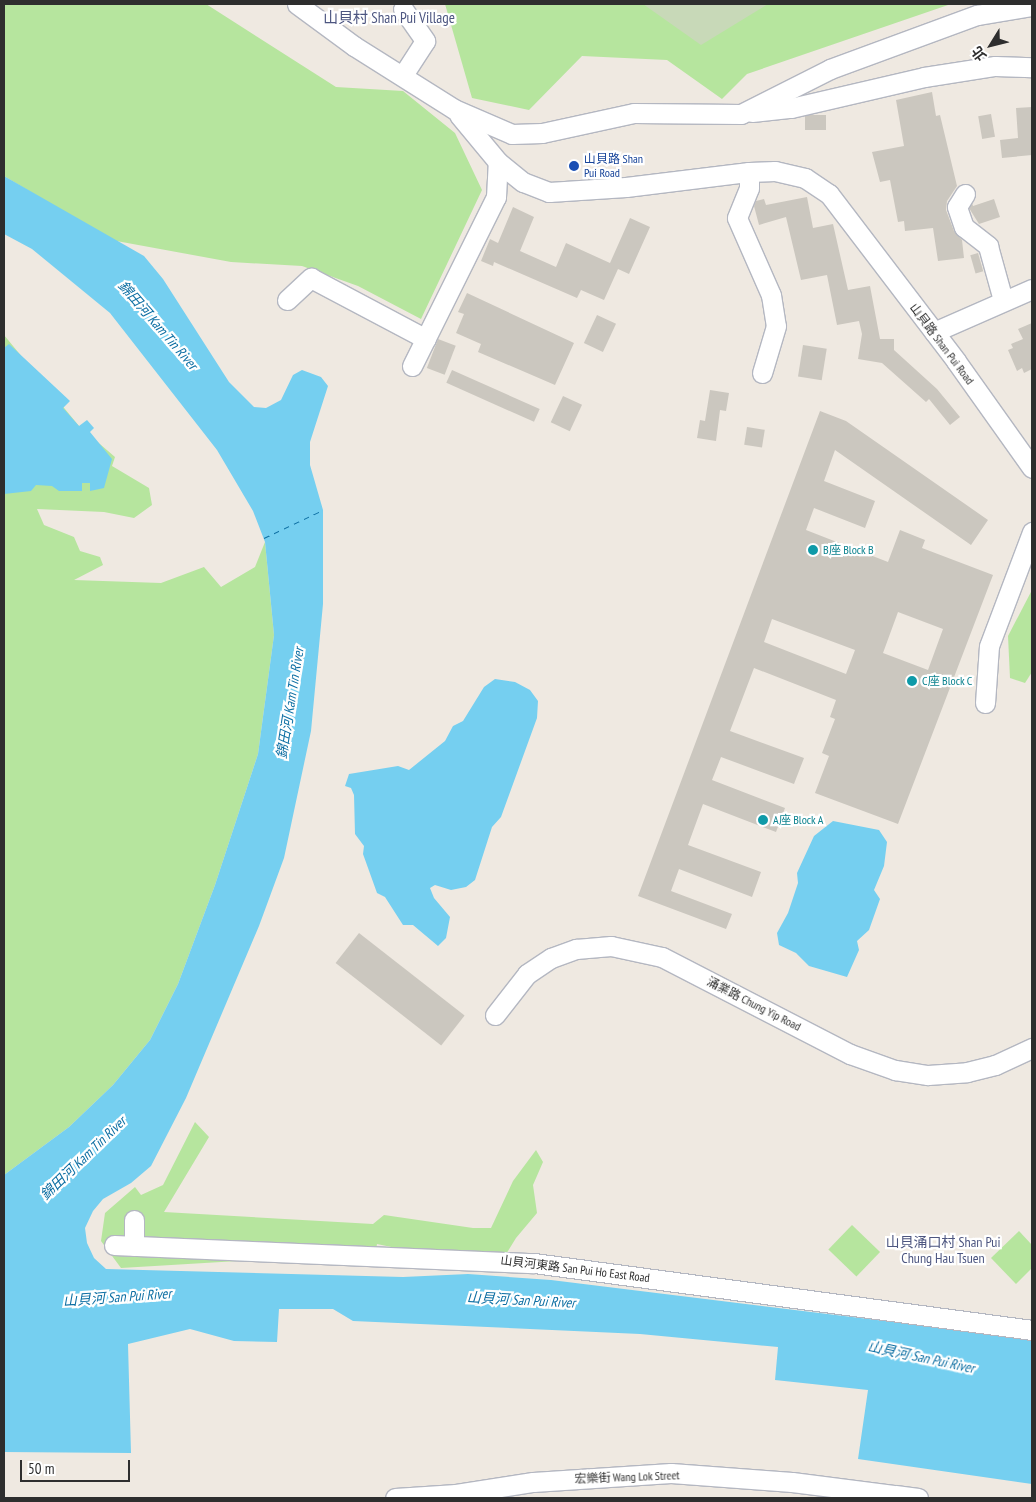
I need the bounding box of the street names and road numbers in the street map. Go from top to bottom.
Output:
street label: 山貝路 Shan Pui Road [907,301,977,387]
street label: 涌業路 Chung Yip Road [704,974,804,1034]
street label: 山貝河東路 San Pui Ho East Road [500,1253,650,1285]
street label: 宏樂街 Wang Lok Street [574,1468,680,1486]

